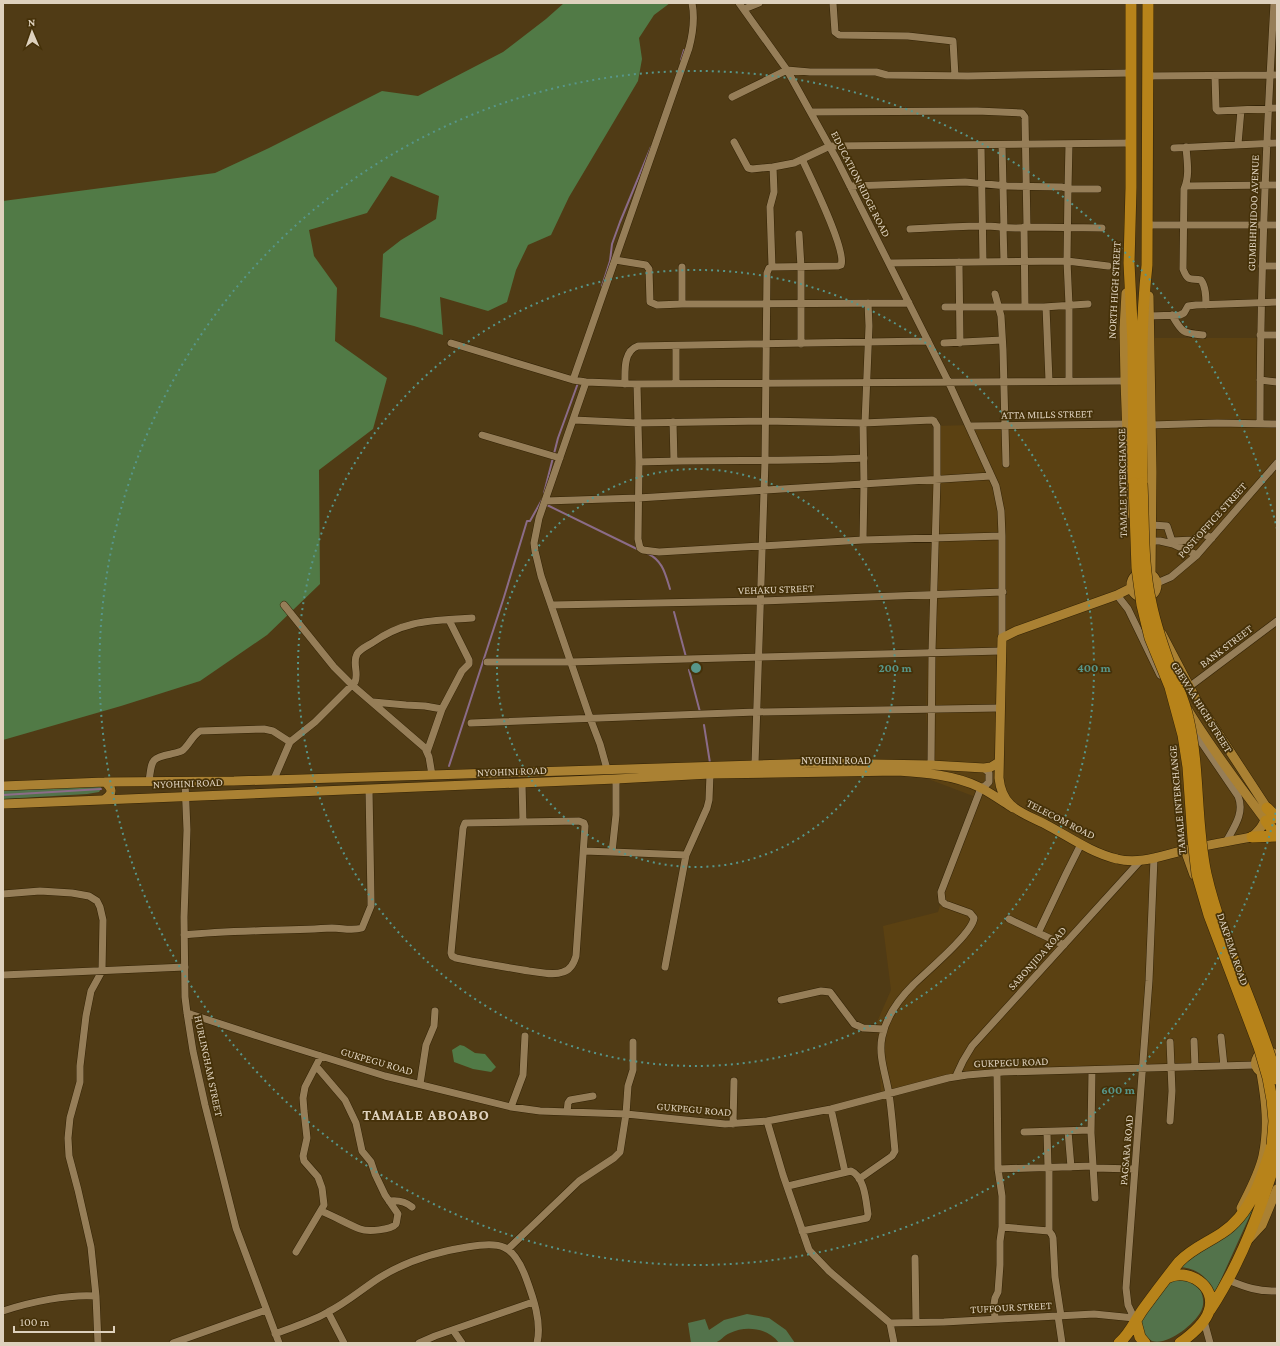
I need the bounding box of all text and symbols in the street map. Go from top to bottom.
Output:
north arrow [12,12,52,52]
text: N [28,16,36,28]
street label: EDUCATION RIDGE ROAD [829,129,893,239]
street label: GUMBIHINIDOO AVENUE [1245,155,1261,271]
street label: NORTH HIGH STREET [1105,241,1123,339]
street label: ATTA MILLS STREET [1001,407,1093,421]
street label: TAMALE INTERCHANGE [1115,428,1129,538]
street label: POST OFFICE STREET [1175,480,1249,560]
street label: VEHAKU STREET [738,582,814,596]
street label: BANK STREET [1197,622,1255,670]
street label: GBEWAA HIGH STREET [1169,659,1235,755]
centre of rings [689,661,703,675]
text: 200 m [878,661,912,675]
text: 400 m [1077,661,1112,675]
street label: TAMALE INTERCHANGE [1166,745,1188,855]
street label: NYOHINI ROAD [801,754,871,766]
street label: NYOHINI ROAD [477,764,547,778]
street label: NYOHINI ROAD [153,776,223,790]
street label: TELECOM ROAD [1025,797,1097,841]
street label: DAKPEMA ROAD [1215,911,1251,987]
street label: SABONJIDA ROAD [1005,924,1069,993]
street label: HURLINGHAM STREET [192,1014,226,1118]
street label: GUKPEGU ROAD [339,1045,415,1077]
street label: GUKPEGU ROAD [973,1055,1049,1069]
text: 600 m [1101,1083,1136,1097]
street label: GUKPEGU ROAD [656,1100,732,1118]
district label: TAMALE ABOABO [362,1107,490,1123]
street label: PAGSARA ROAD [1117,1114,1135,1186]
street label: TUFFOUR STREET [970,1299,1052,1315]
scale bar [14,1308,114,1334]
text: 100 m [20,1315,50,1329]

